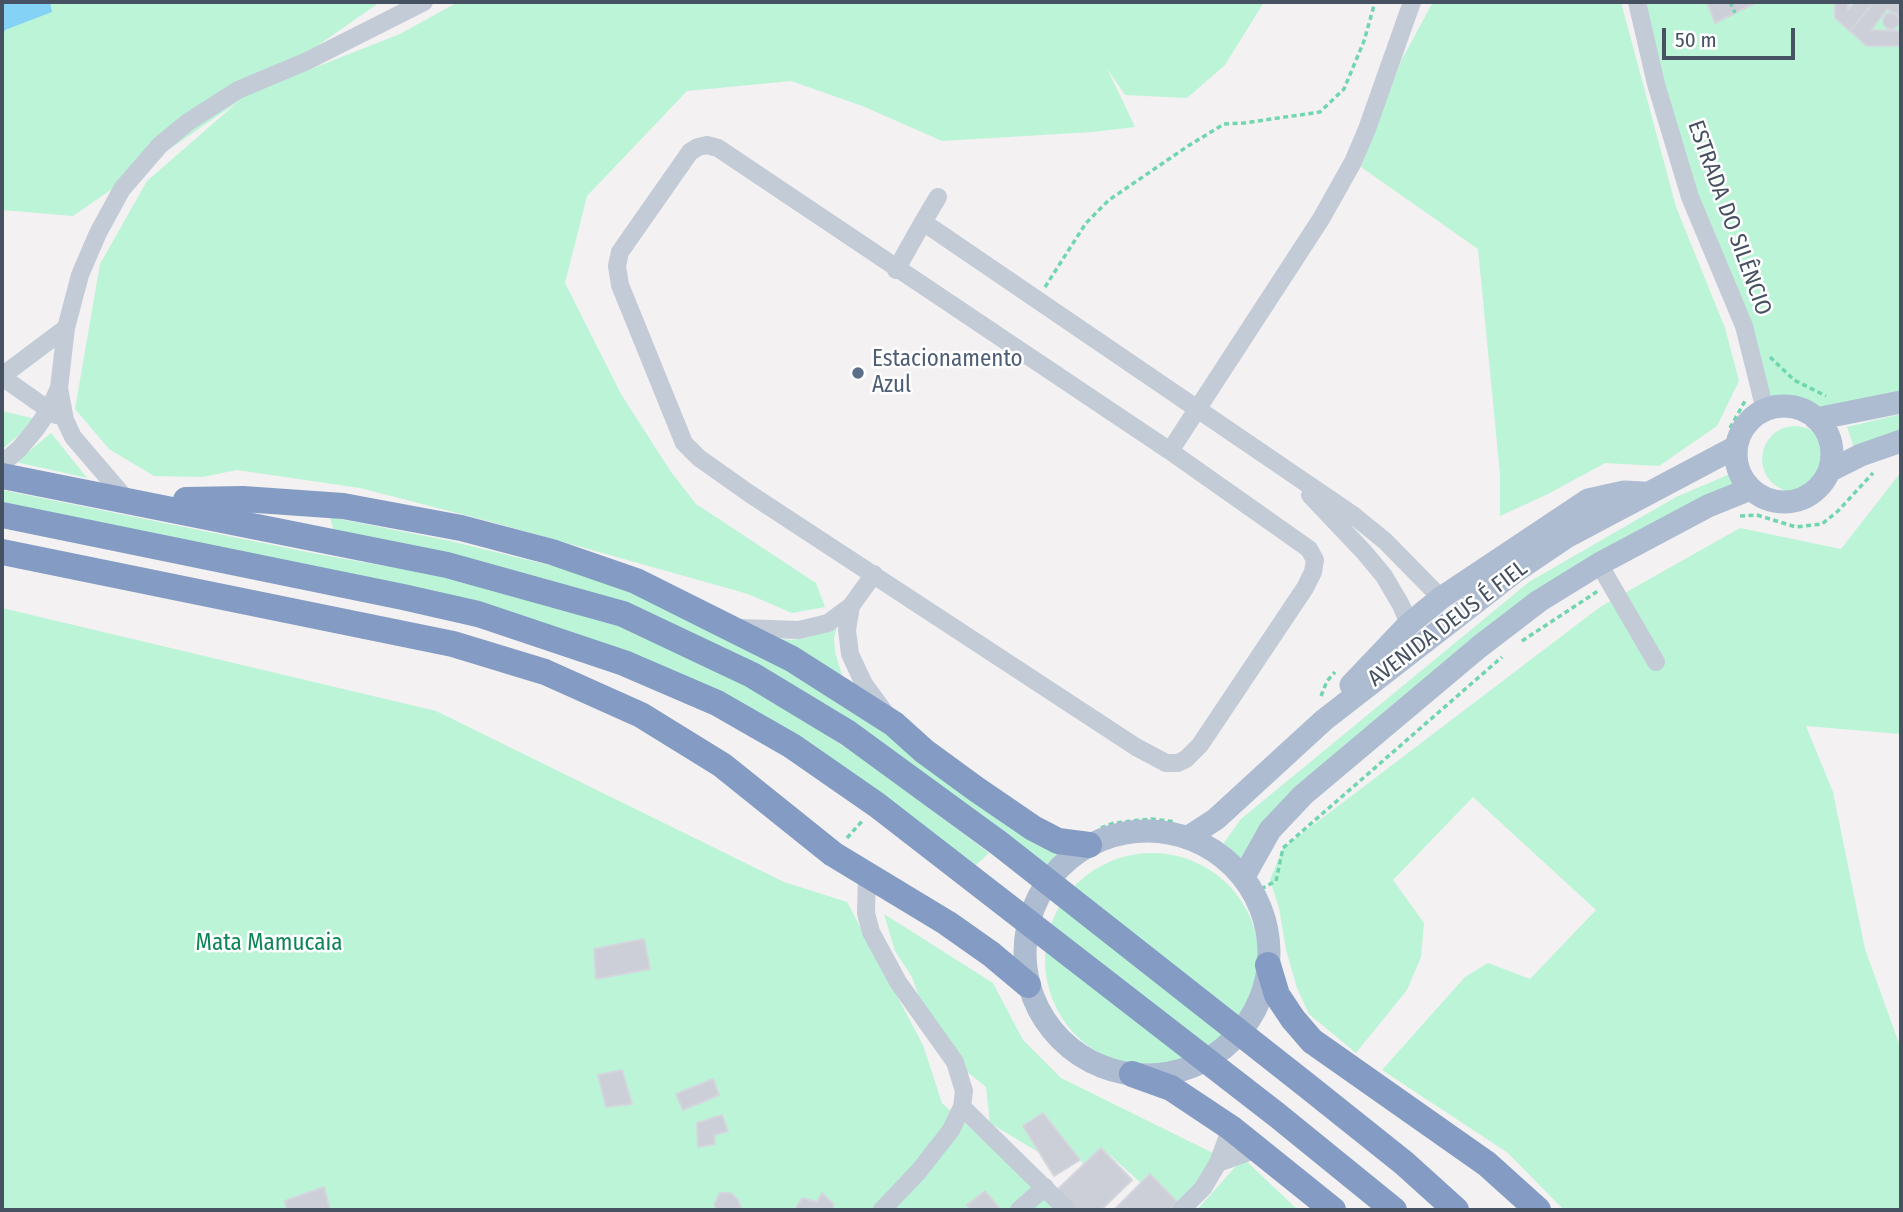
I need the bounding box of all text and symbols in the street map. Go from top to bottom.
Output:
scale bar [1665,14,1798,58]
text: 50 m [1675,27,1717,53]
street label: ESTRADA DO SILÊNCIO [1681,117,1777,319]
place label: Estacionamento Azul [872,346,1023,400]
marker: Estacionamento Azul [850,365,866,381]
street label: AVENIDA DEUS É FIEL [1363,555,1533,693]
park label: Mata Mamucaia [196,930,342,958]

